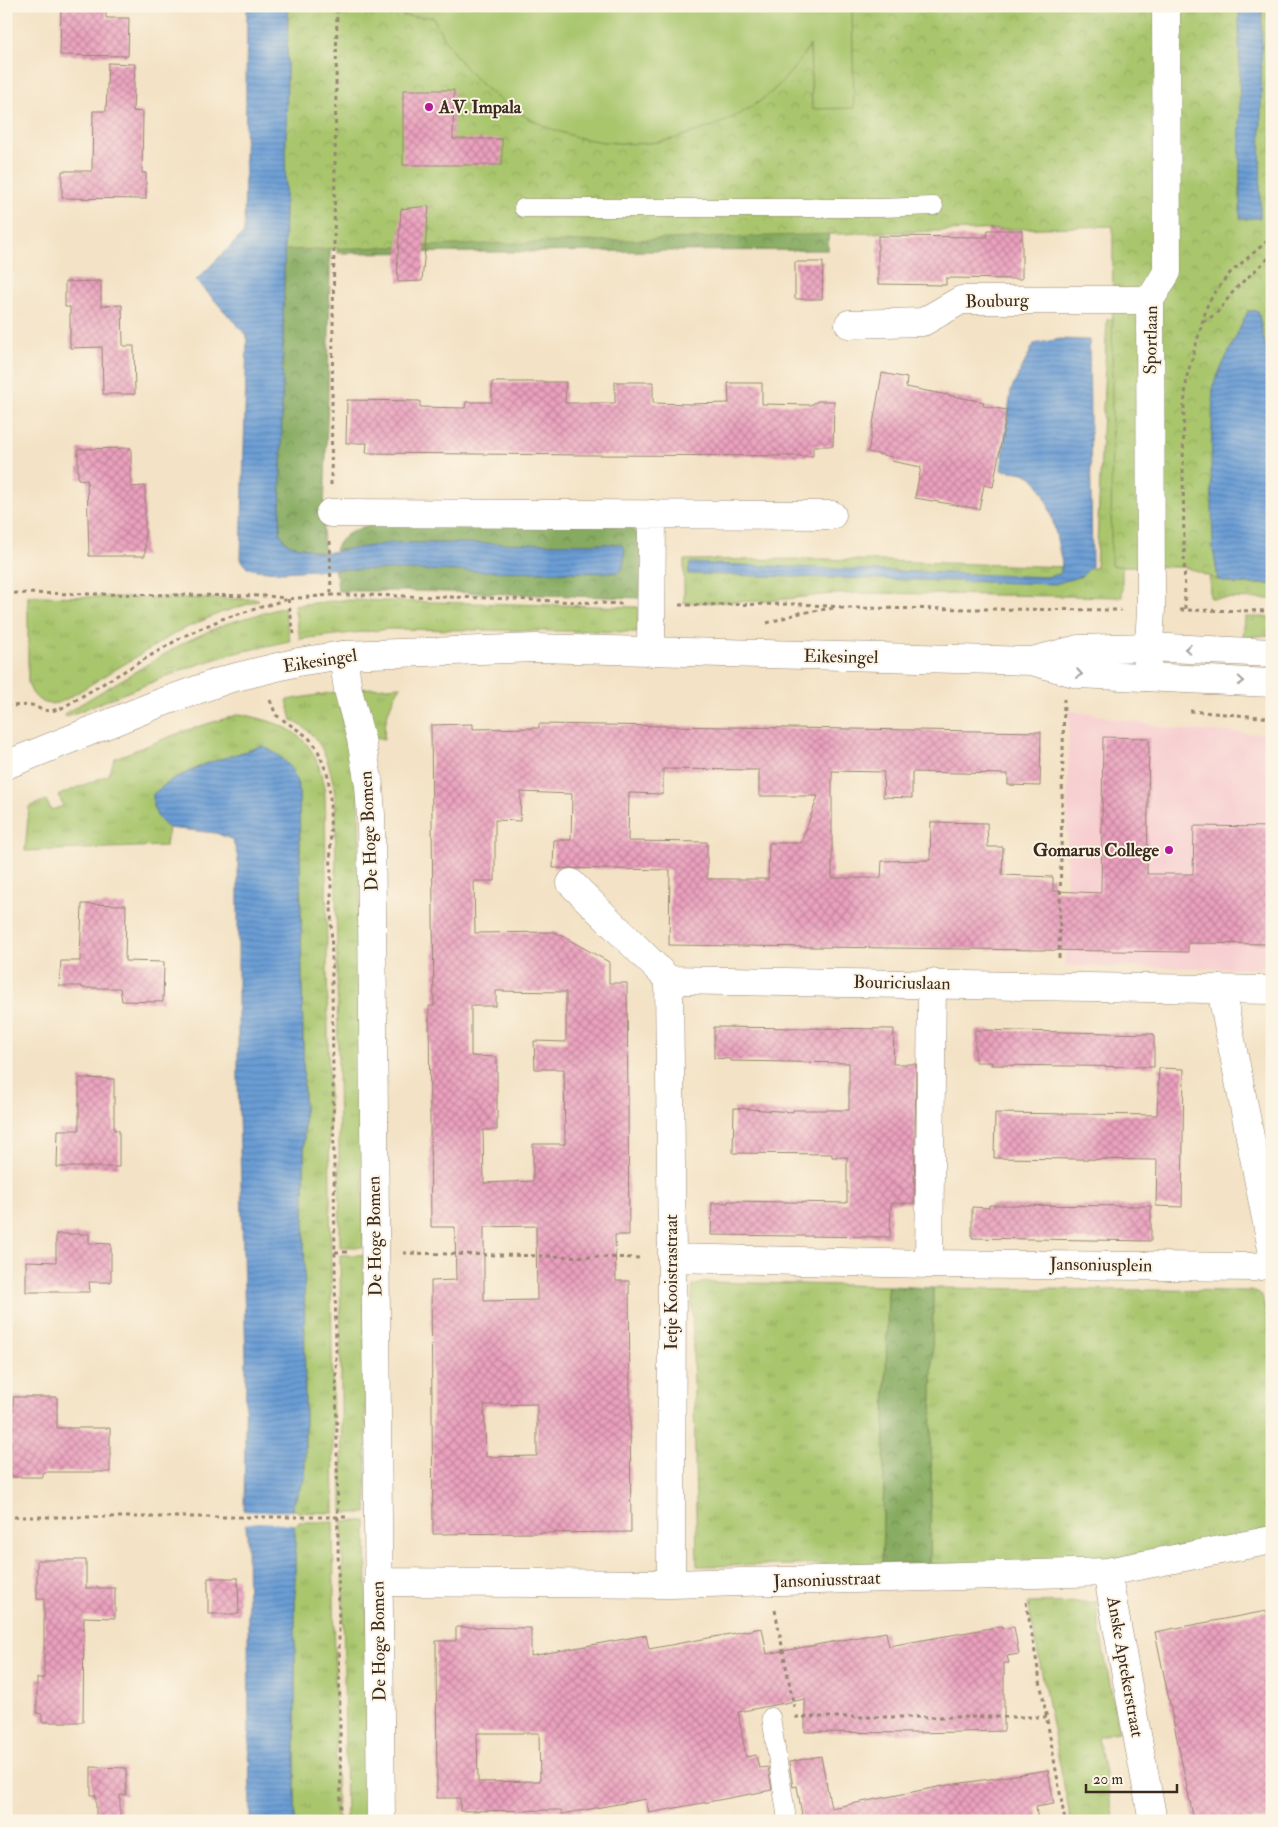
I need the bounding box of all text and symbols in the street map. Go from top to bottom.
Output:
place label: A.V. Impala [438,96,522,119]
marker: A.V. Impala [423,101,435,113]
street label: Bouburg [965,288,1030,314]
street label: Sportlaan [1139,305,1163,375]
street label: Eikesingel [281,644,359,678]
one-way arrow [1184,644,1192,655]
street label: Eikesingel [803,645,879,669]
one-way arrow [1074,668,1083,678]
one-way arrow [1237,676,1245,687]
street label: De Hoge Bomen [354,770,384,892]
place label: Gomarus College [1033,839,1159,862]
marker: Gomarus College [1163,844,1175,856]
street label: Bouriciuslaan [853,971,951,995]
street label: De Hoge Bomen [362,1176,388,1296]
street label: Ietje Kooistrastraat [660,1214,683,1350]
street label: Jansoniusplein [1048,1253,1153,1277]
street label: Jansoniusstraat [772,1567,881,1593]
street label: De Hoge Bomen [366,1581,392,1701]
street label: Anske Aptekerstraat [1101,1594,1149,1739]
scale bar [1086,1762,1177,1794]
text: 20 m [1093,1770,1123,1789]

